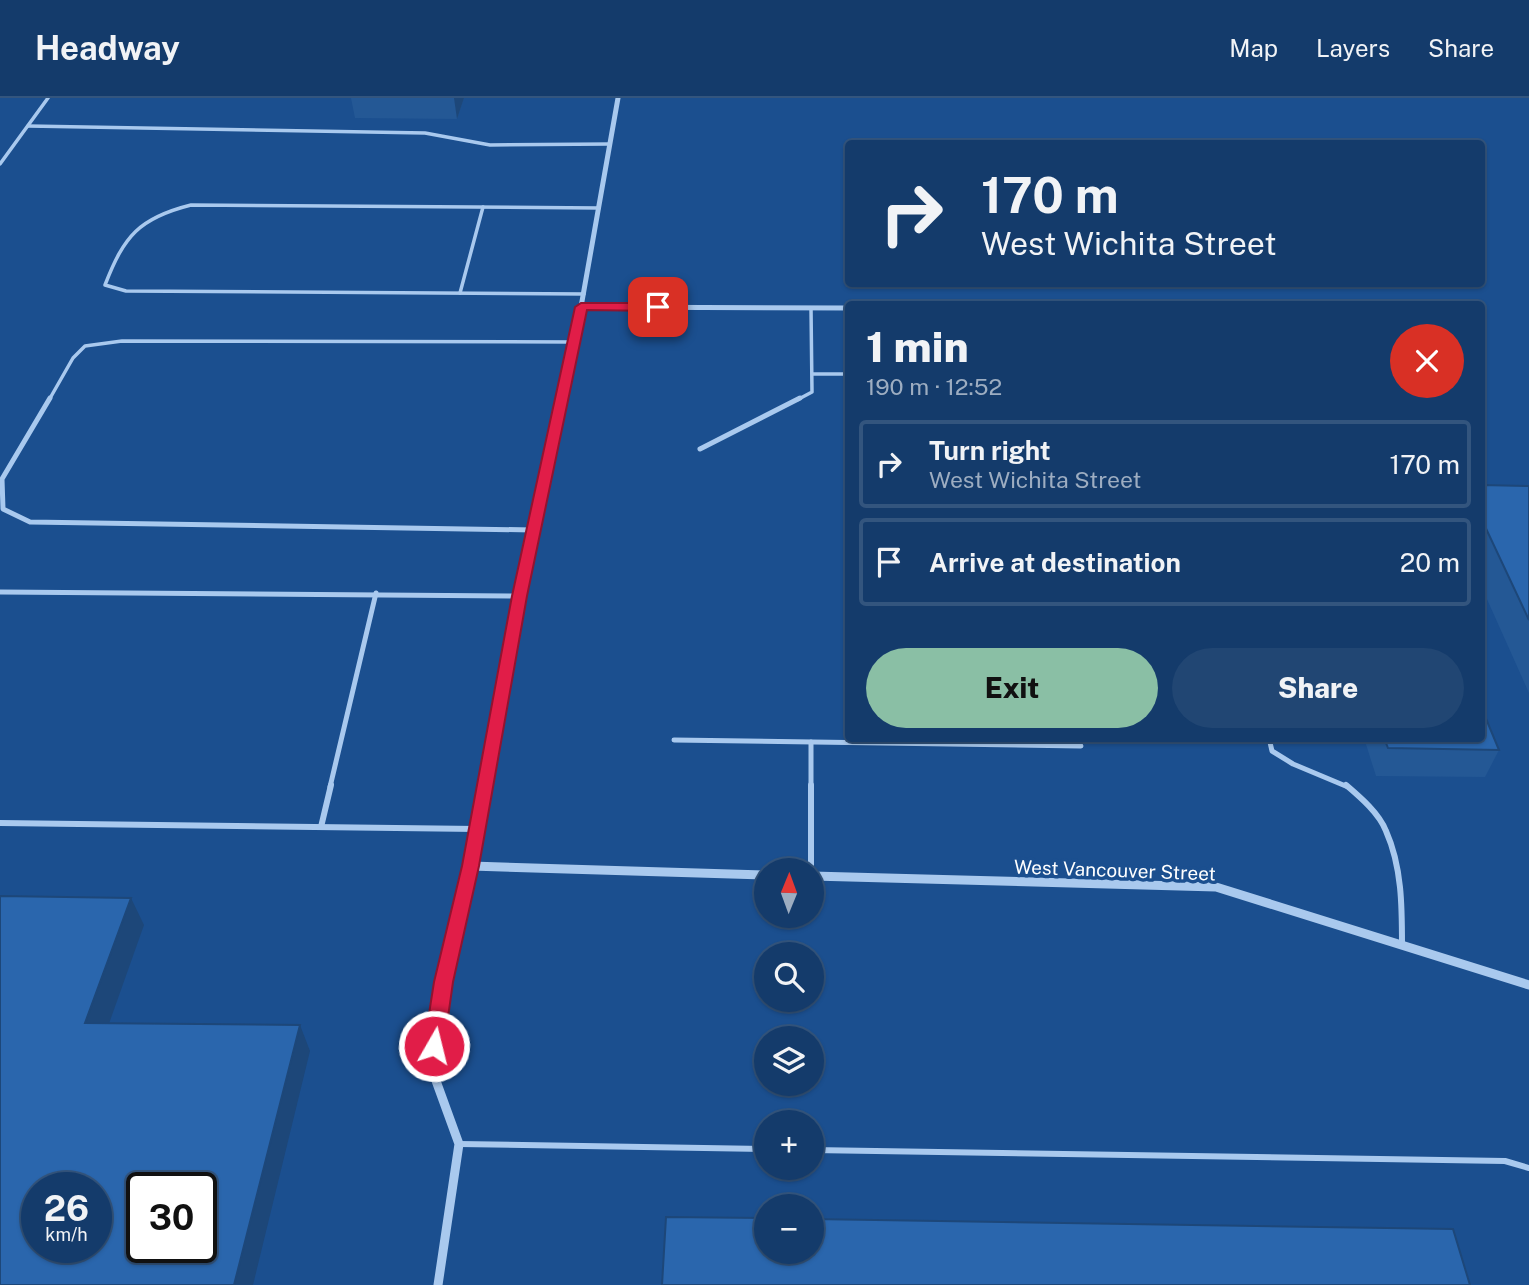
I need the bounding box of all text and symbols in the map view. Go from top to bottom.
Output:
text: Headway [35,29,180,67]
text: Map [1229,34,1278,62]
text: Layers [1316,34,1390,62]
text: Share [1428,34,1494,62]
text: 170 m [981,166,1119,224]
icon: right [866,168,957,259]
text: West Wichita Street [981,225,1277,262]
pin [628,277,688,337]
icon: arrive [639,288,677,326]
text: 1 min [866,322,969,371]
button: close [1390,324,1464,398]
text: 190 m · 12:52 [866,373,1002,400]
text: Turn right [929,435,1051,466]
icon: right [870,445,908,483]
text: 170 m [1390,449,1460,480]
text: West Wichita Street [929,466,1142,493]
icon: arrive [870,543,908,581]
text: Arrive at destination [929,547,1181,578]
text: 20 m [1400,547,1460,578]
button: Exit [866,648,1158,728]
button: Share [1172,648,1464,728]
street label: West Vancouver Street [1014,855,1216,885]
north arrow [754,858,824,928]
map controls [754,858,824,1264]
button: search [754,942,824,1012]
position arrow [397,1009,471,1083]
button: layers [754,1026,824,1096]
button: + [754,1110,824,1180]
speed limit sign: 30 [126,1172,217,1263]
text: 26 [44,1188,89,1229]
button: − [754,1194,824,1264]
text: km/h [45,1224,88,1245]

